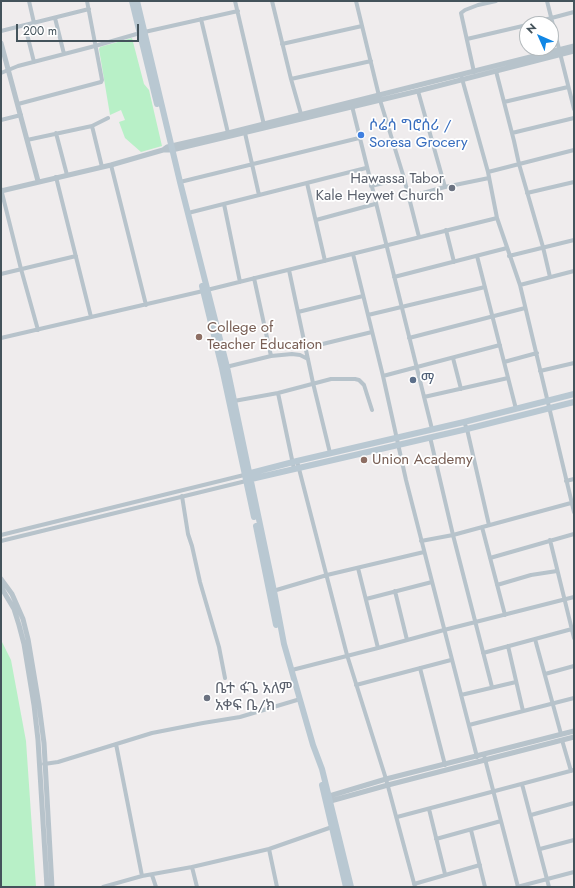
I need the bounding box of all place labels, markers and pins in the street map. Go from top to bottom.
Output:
place label: ሶሬሳ ግሮሰሪ / Soresa Grocery [369,117,468,152]
marker: ሶሬሳ ግሮሰሪ / Soresa Grocery [356,130,366,140]
place label: Hawassa Tabor Kale Heywet Church [316,170,444,205]
marker: Hawassa Tabor Kale Heywet Church [447,183,457,193]
place label: College of Teacher Education [207,319,322,354]
marker: College of Teacher Education [194,332,204,342]
place label: ማ [421,371,434,389]
marker: ማ [408,375,418,385]
place label: Union Academy [372,451,473,469]
marker: Union Academy [359,455,369,465]
place label: ቤተ ፋጌ አለም አቀፍ ቤ/ክ [215,680,292,715]
marker: ቤተ ፋጌ አለም አቀፍ ቤ/ክ [202,693,212,703]

